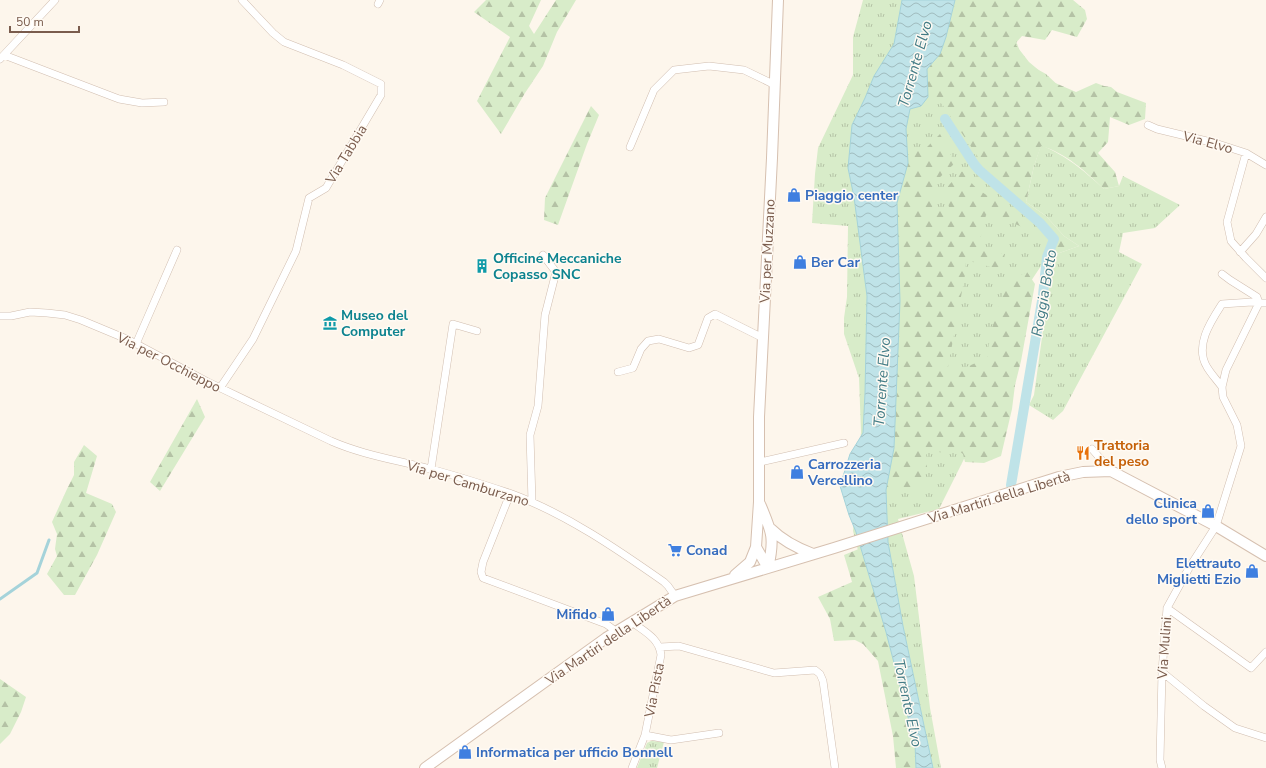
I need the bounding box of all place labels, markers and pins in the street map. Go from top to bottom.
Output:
place label: Piaggio center [805,186,899,205]
shop icon: Piaggio center [786,187,802,203]
place label: Officine Meccaniche Copasso SNC [493,249,622,284]
place label: Ber Car [811,253,860,272]
shop icon: Ber Car [792,254,808,270]
building icon: Officine Meccaniche Copasso SNC [474,258,490,274]
place label: Museo del Computer [341,306,409,341]
museum icon: Museo del Computer [322,315,338,331]
place label: Trattoria del peso [1094,436,1150,471]
restaurant icon: Trattoria del peso [1075,445,1091,461]
place label: Carrozzeria Vercellino [807,455,881,490]
shop icon: Carrozzeria Vercellino [789,464,805,480]
place label: Clinica dello sport [1126,494,1198,529]
shop icon: Clinica dello sport [1200,503,1216,519]
place label: Conad [686,541,727,560]
supermarket icon: Conad [667,542,683,558]
place label: Elettrauto Miglietti Ezio [1157,554,1241,589]
shop icon: Elettrauto Miglietti Ezio [1244,563,1260,579]
place label: Mifido [556,605,597,624]
shop icon: Mifido [600,606,616,622]
place label: Informatica per ufficio Bonnell [476,743,673,762]
shop icon: Informatica per ufficio Bonnell [457,744,473,760]

